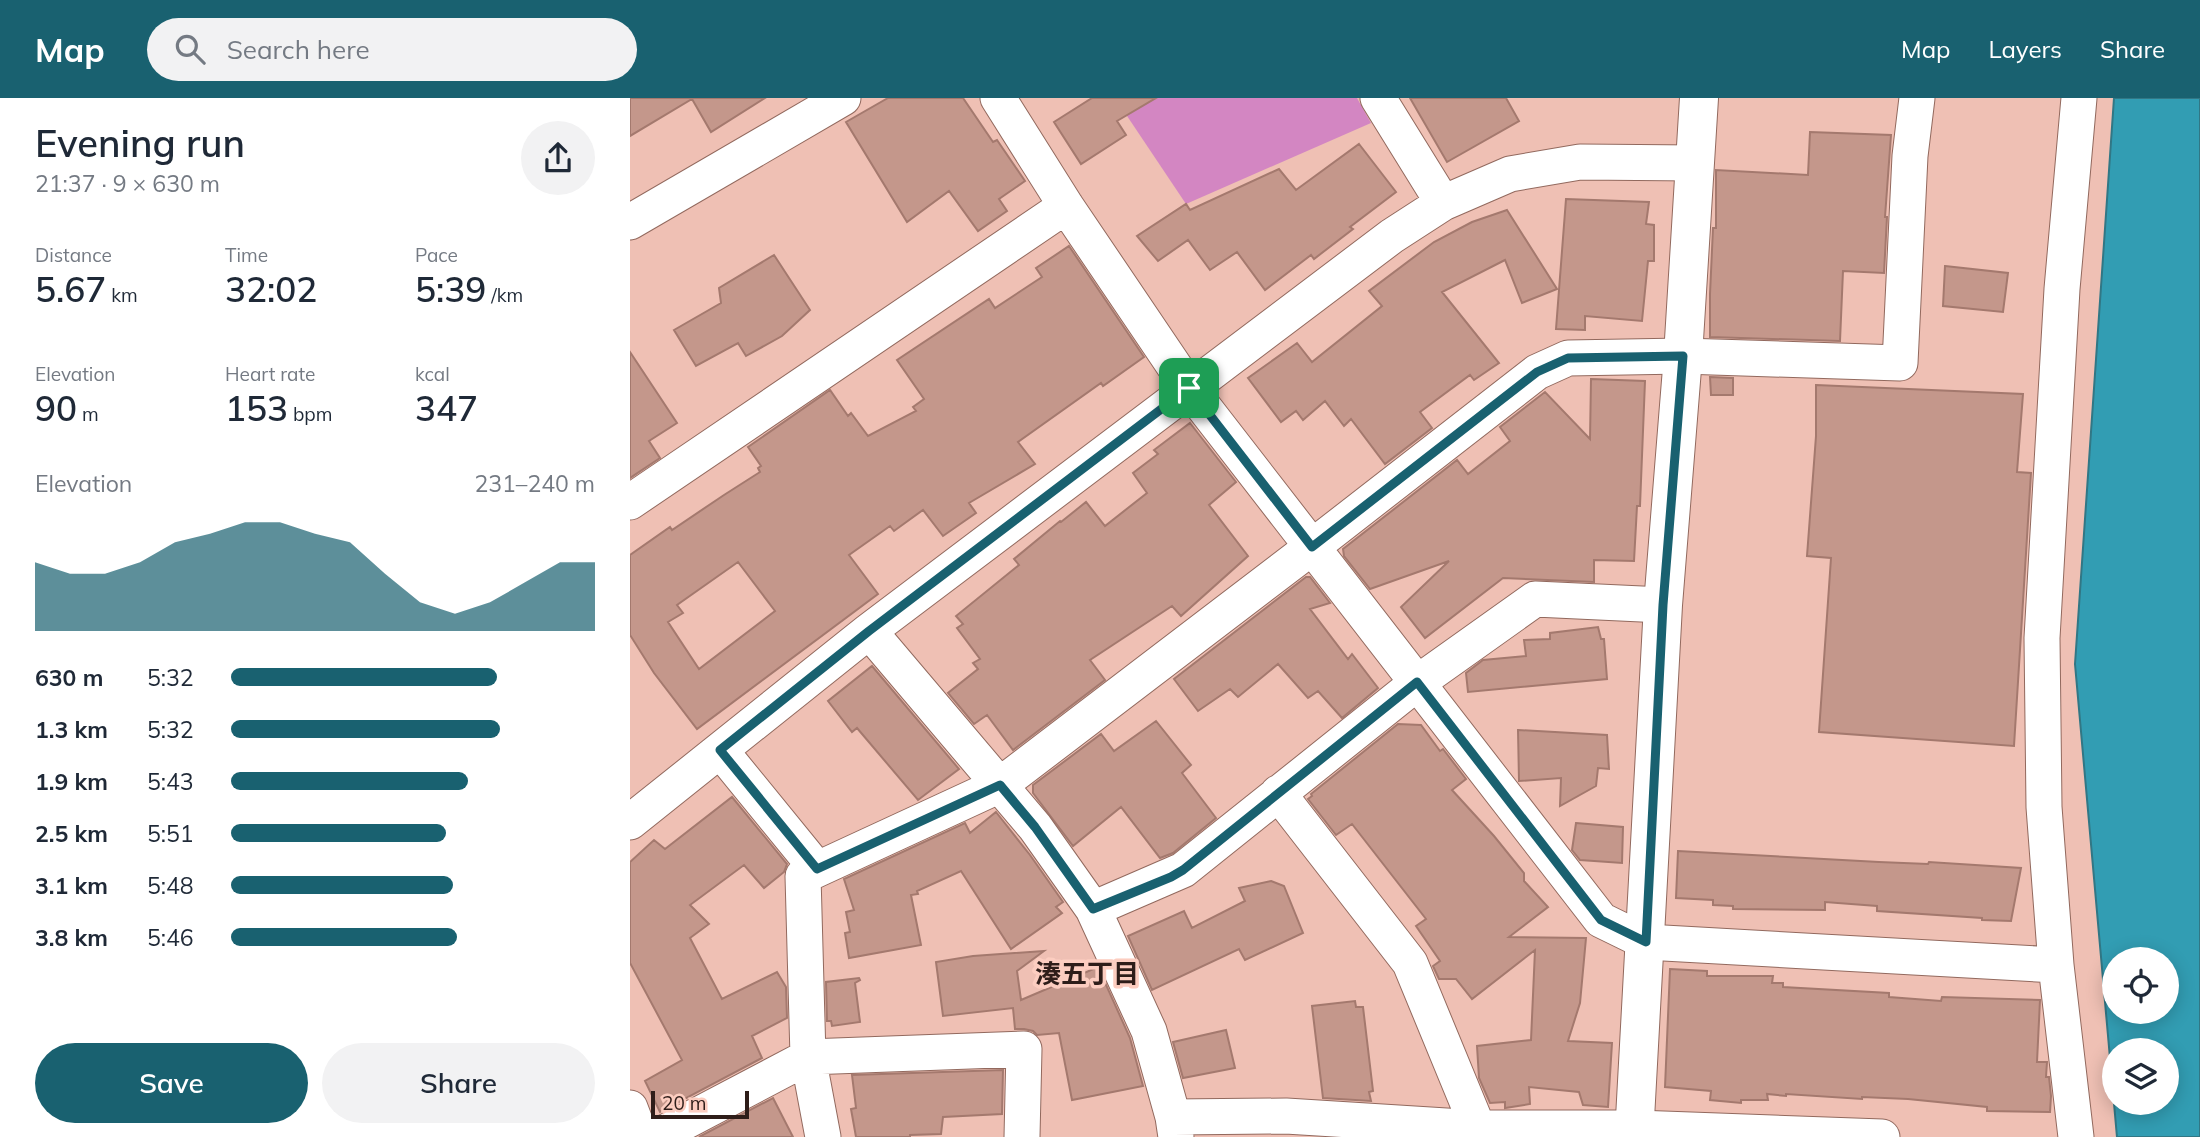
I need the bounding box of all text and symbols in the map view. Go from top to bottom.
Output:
search box [147,18,637,81]
text: Map [35,29,105,70]
icon: search [171,30,209,68]
text: Search here [227,33,370,66]
text: Map [1901,34,1950,64]
text: Layers [1988,34,2062,64]
text: Share [2100,34,2165,64]
text: Evening run [35,119,245,167]
button: share [521,121,595,195]
text: 21:37 · 9 × 630 m [35,169,220,198]
text: Distance [35,243,112,267]
text: Time [225,243,268,267]
text: Pace [415,243,458,267]
text: 5.67 [35,267,106,311]
text: 32:02 [225,267,317,311]
text: 5:39 [415,267,486,311]
text: km [106,283,138,307]
text: /km [486,283,523,307]
pin [1159,358,1219,418]
text: Elevation [35,362,115,386]
text: Heart rate [225,362,315,386]
text: kcal [415,362,450,386]
icon: arrive [1170,369,1208,407]
text: 90 [35,386,77,430]
text: 153 [225,386,288,430]
text: 347 [415,386,478,430]
text: m [77,402,99,426]
text: bpm [288,402,332,426]
text: Elevation [35,469,132,498]
text: 231–240 m [474,469,595,498]
text: 630 m [35,663,103,692]
text: 5:32 [147,663,194,692]
text: 1.3 km [35,715,108,744]
text: 5:32 [147,715,194,744]
text: 1.9 km [35,767,108,796]
text: 5:43 [147,767,194,796]
text: 2.5 km [35,819,108,848]
text: 5:51 [147,819,194,848]
text: 3.1 km [35,871,108,900]
text: 5:48 [147,871,194,900]
text: 3.8 km [35,923,108,952]
text: 5:46 [147,923,194,952]
map controls [2102,947,2179,1115]
button: locate [2102,947,2179,1024]
district label: 湊五丁目 [1035,957,1139,990]
button: layers [2102,1038,2179,1115]
button: Save [35,1043,308,1123]
button: Share [322,1043,595,1123]
scale bar [651,1088,749,1120]
text: 20 m [662,1091,706,1115]

